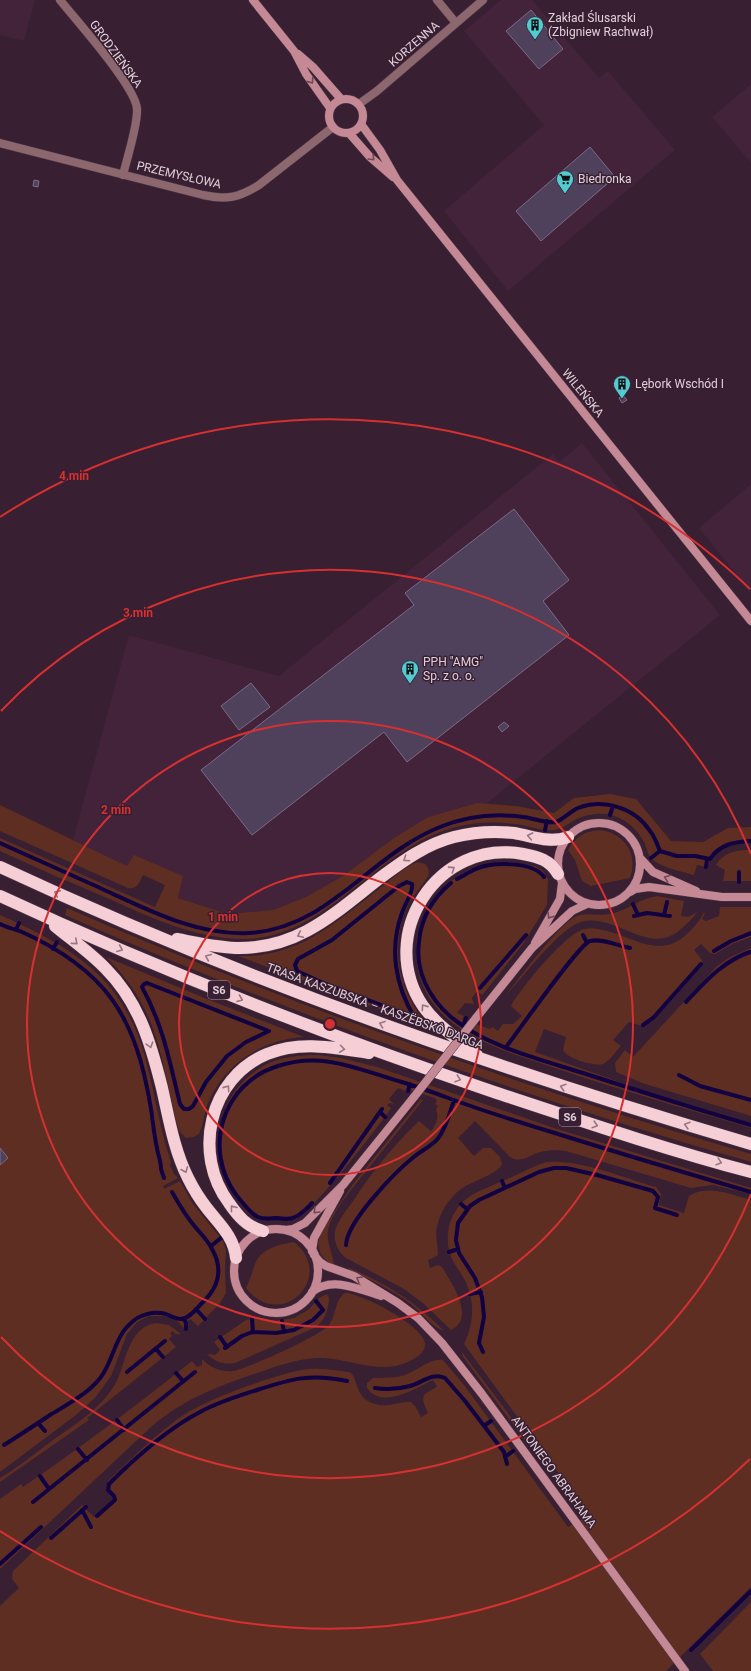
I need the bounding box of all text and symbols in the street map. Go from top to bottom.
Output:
place label: Zakład Ślusarski (Zbigniew Rachwał) [548,10,653,39]
building icon: Zakład Ślusarski (Zbigniew Rachwał) [525,15,545,40]
street label: GRODZIEŃSKA [87,17,146,91]
street label: KORZENNA [386,18,442,70]
one-way arrow [306,76,313,83]
one-way arrow [367,153,374,161]
street label: PRZEMYSŁOWA [135,158,223,192]
supermarket icon: Biedronka [555,169,575,194]
place label: Biedronka [578,172,632,186]
street label: WILEŃSKA [559,365,608,420]
building icon: Lębork Wschód I [612,374,632,399]
place label: Lębork Wschód I [635,377,724,391]
text: 4 min [59,469,89,483]
text: 3 min [123,606,153,620]
place label: PPH "AMG" Sp. z o. o. [423,655,483,683]
building icon: PPH "AMG" Sp. z o. o. [400,659,420,684]
text: 2 min [101,803,131,817]
one-way arrow [527,833,533,841]
one-way arrow [403,854,410,861]
one-way arrow [447,866,454,873]
one-way arrow [664,874,671,882]
one-way arrow [53,890,61,898]
text: 1 min [208,910,238,924]
one-way arrow [547,912,554,919]
one-way arrow [297,930,305,938]
one-way arrow [71,938,78,945]
one-way arrow [115,944,123,952]
one-way arrow [205,954,212,962]
street label: TRASA KASZUBSKA – KASZËBSKÔ DARGA [264,959,486,1052]
road number: S6 [208,981,230,999]
one-way arrow [236,994,243,1002]
one-way arrow [421,1004,429,1011]
centre of rings [323,1017,337,1031]
one-way arrow [378,1020,385,1029]
one-way arrow [145,1042,154,1049]
one-way arrow [339,1044,345,1053]
one-way arrow [454,1075,461,1083]
one-way arrow [559,1083,566,1092]
one-way arrow [222,1086,229,1093]
road number: S6 [559,1108,581,1126]
one-way arrow [591,1120,598,1128]
one-way arrow [683,1121,690,1130]
one-way arrow [715,1157,722,1166]
one-way arrow [180,1166,188,1174]
one-way arrow [230,1206,237,1213]
one-way arrow [313,1206,321,1214]
one-way arrow [356,1277,363,1284]
street label: ANTONIEGO ABRAHAMA [509,1413,599,1531]

